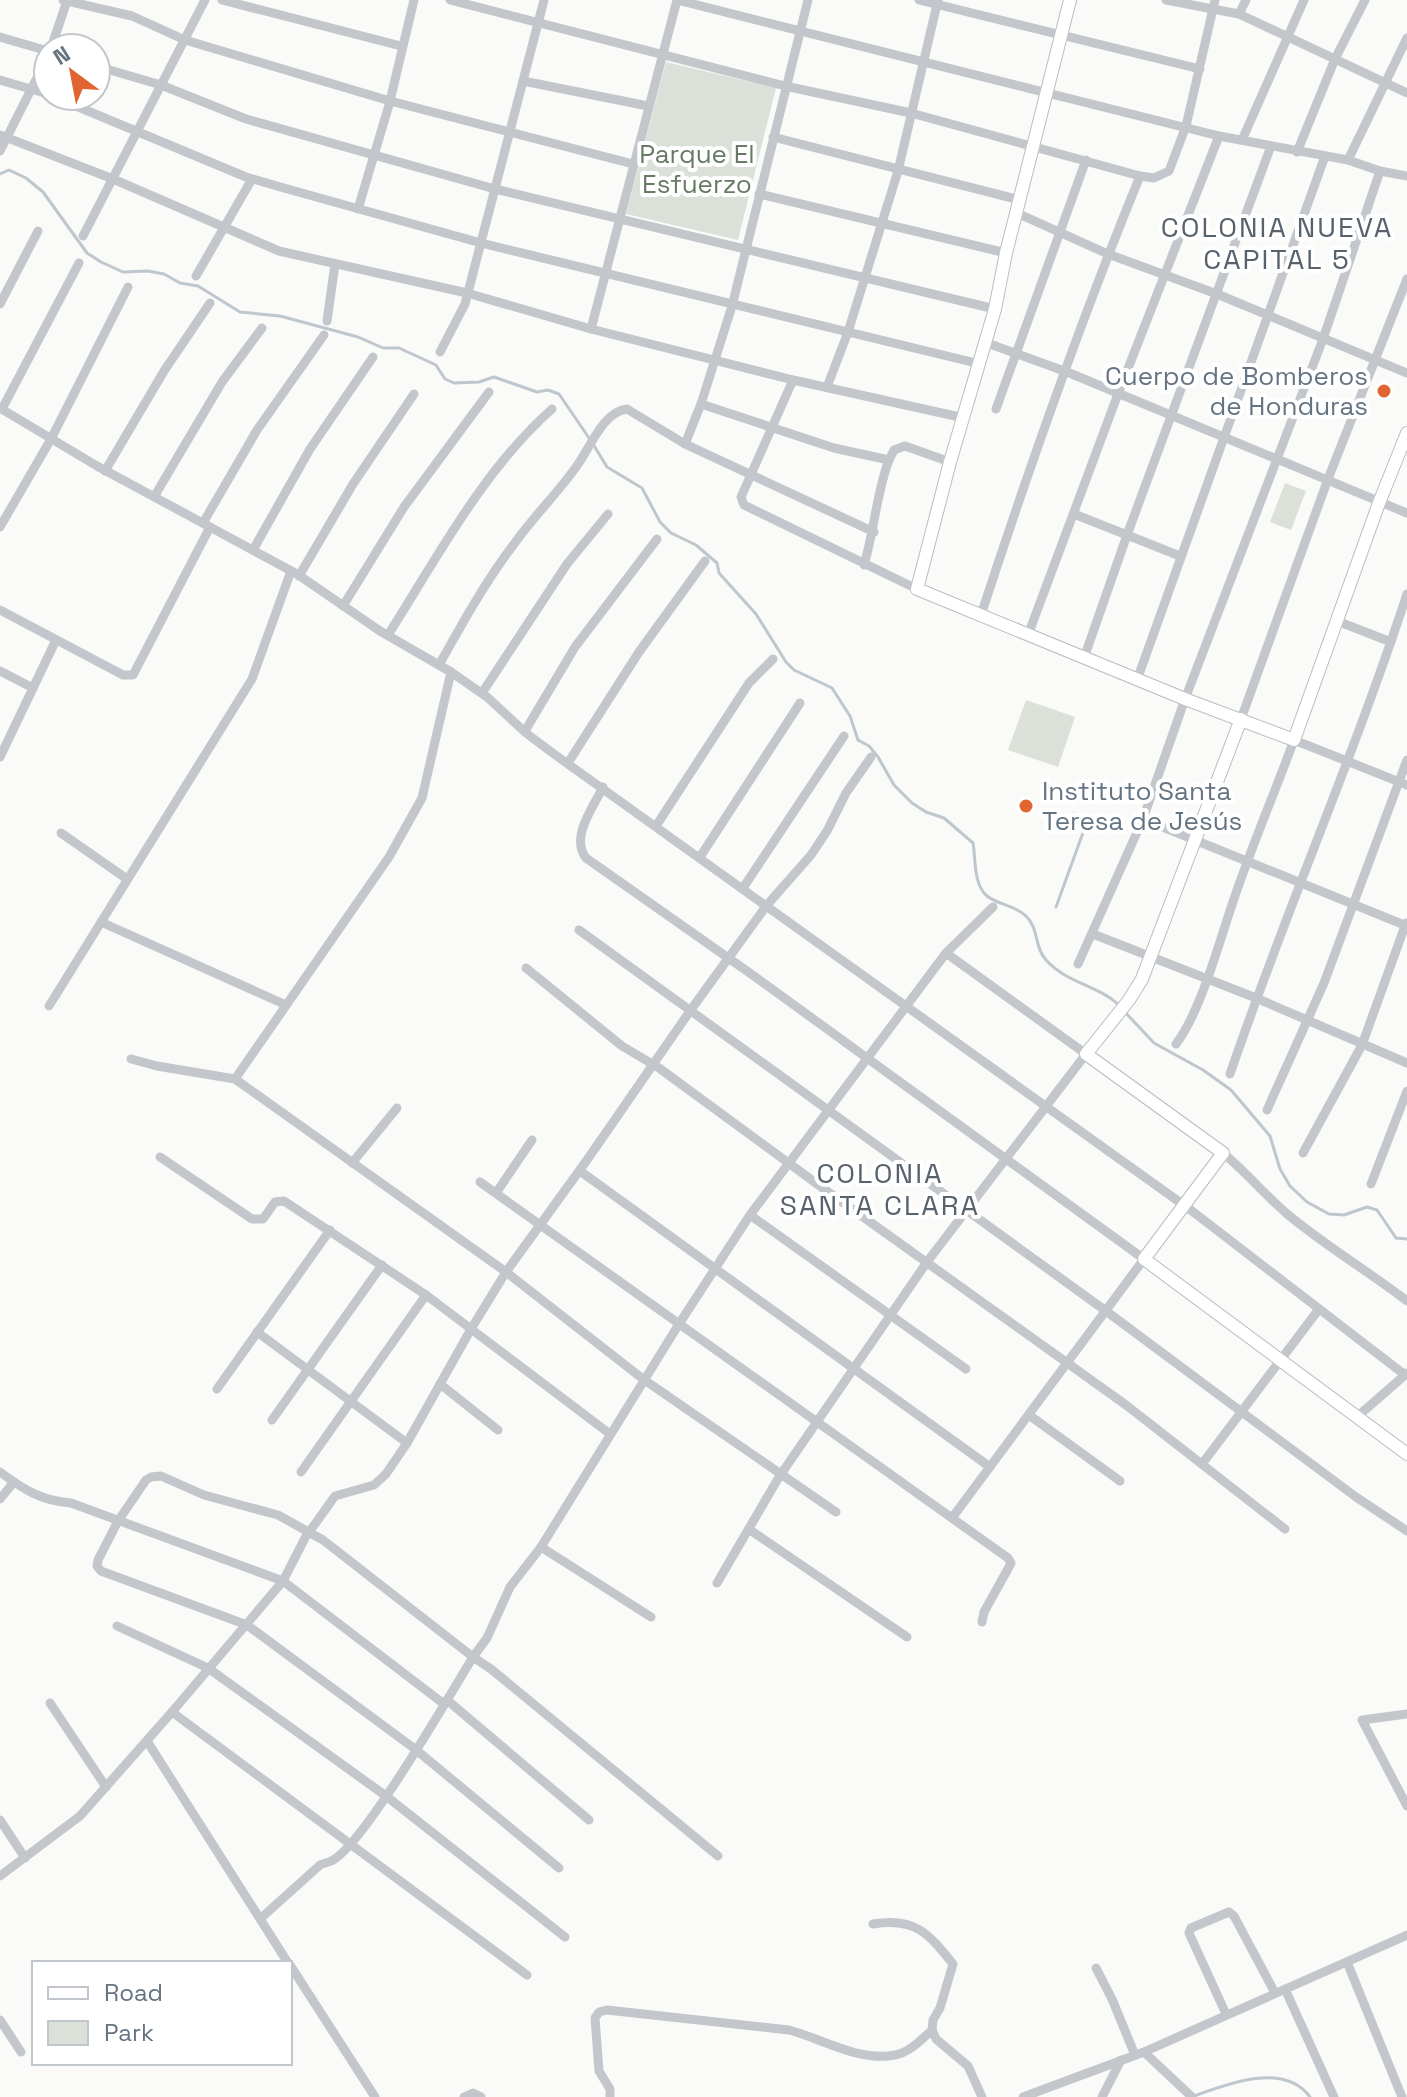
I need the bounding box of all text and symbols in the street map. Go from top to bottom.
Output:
north arrow [32,32,112,112]
text: N [48,39,75,71]
park label: Parque El Esfuerzo [639,137,755,201]
district label: COLONIA NUEVA CAPITAL 5 [1161,209,1393,277]
place label: Cuerpo de Bomberos de Honduras [1105,359,1368,423]
marker: Cuerpo de Bomberos de Honduras [1375,382,1393,400]
place label: Instituto Santa Teresa de Jesús [1042,774,1242,838]
marker: Instituto Santa Teresa de Jesús [1017,797,1035,815]
district label: COLONIA SANTA CLARA [780,1155,980,1223]
legend [32,1961,292,2065]
text: Road [104,1977,163,2008]
text: Park [104,2017,154,2048]

